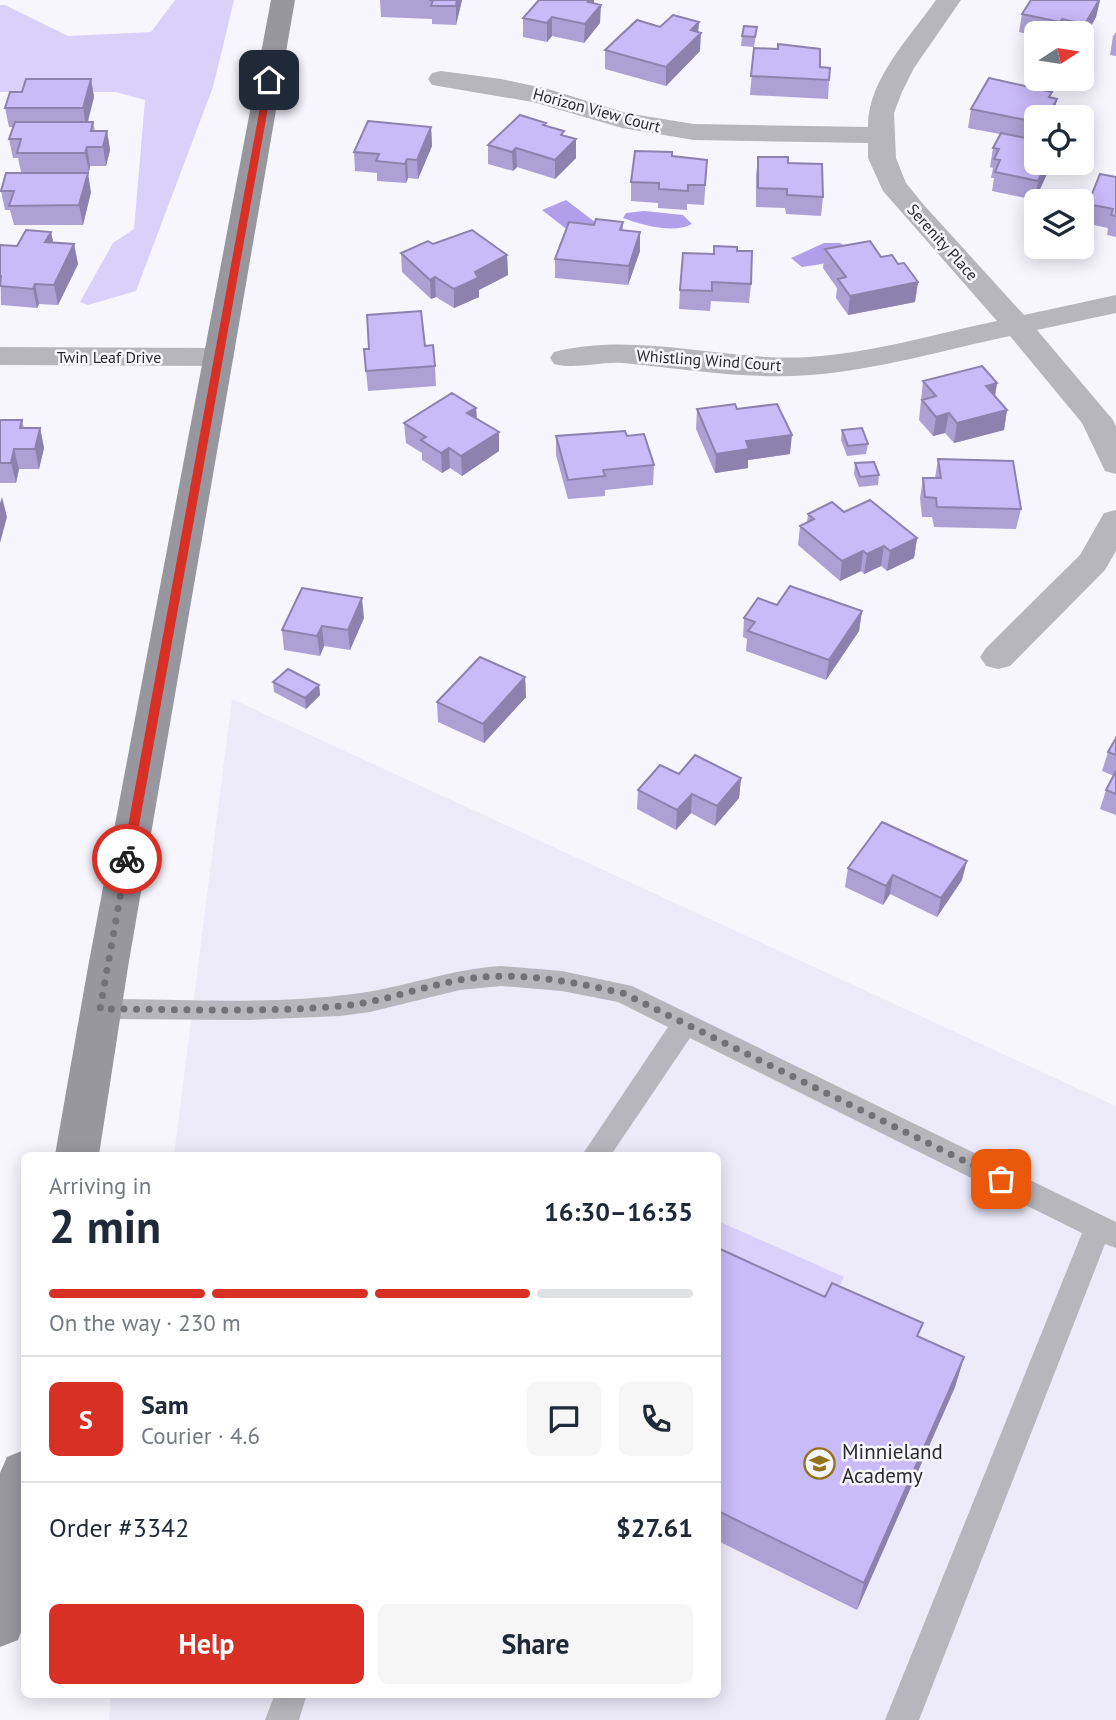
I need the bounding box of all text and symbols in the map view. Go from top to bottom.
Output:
north arrow [1024,21,1094,91]
map controls [1024,21,1094,259]
pin [239,50,299,110]
icon: home [250,61,288,99]
street label: Horizon View Court [531,83,663,137]
button: locate [1024,105,1094,175]
button: layers [1024,189,1094,259]
street label: Serenity Place [903,200,983,284]
street label: Whistling Wind Court [636,345,783,375]
street label: Twin Leaf Drive [57,347,161,367]
courier [92,824,162,894]
icon: bike [108,840,146,878]
pin [971,1149,1031,1209]
icon: bag [982,1160,1020,1198]
text: Arriving in [49,1171,151,1200]
text: 16:30–16:35 [544,1195,693,1228]
text: 2 min [49,1196,161,1256]
text: On the way · 230 m [49,1308,241,1337]
button: chat [527,1382,601,1456]
button: phone [619,1382,693,1456]
text: Sam [141,1388,189,1421]
text: S [79,1403,93,1436]
text: Courier · 4.6 [141,1421,260,1450]
place label: Minnieland Academy [842,1438,943,1489]
school or university icon: Minnieland Academy [802,1447,836,1481]
text: Order #3342 [49,1511,189,1544]
text: $27.61 [616,1511,693,1544]
button: Help [49,1604,364,1684]
button: Share [378,1604,693,1684]

